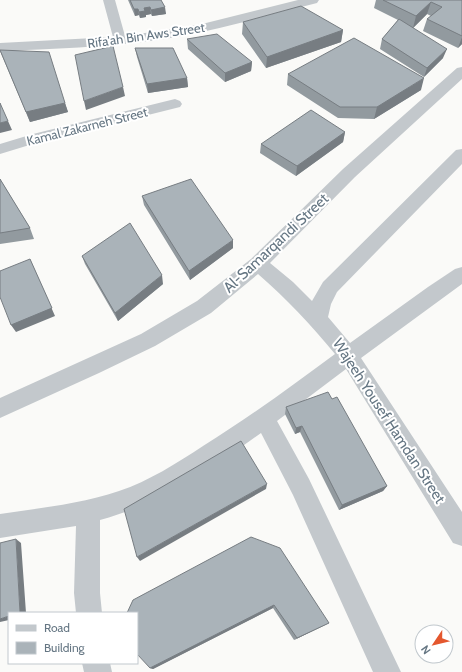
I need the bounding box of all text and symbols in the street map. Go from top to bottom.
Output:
street label: Rifa'ah Bin Aws Street [86,19,206,51]
street label: Kamal Zakarneh Street [25,103,150,149]
street label: Al-Samarqandi Street [220,190,332,296]
street label: Wajeeh Yousef Hamdan Street [329,335,449,507]
legend [8,612,138,664]
text: Road [44,620,70,635]
north arrow [414,624,454,664]
text: Building [44,640,86,655]
text: N [418,643,434,657]

